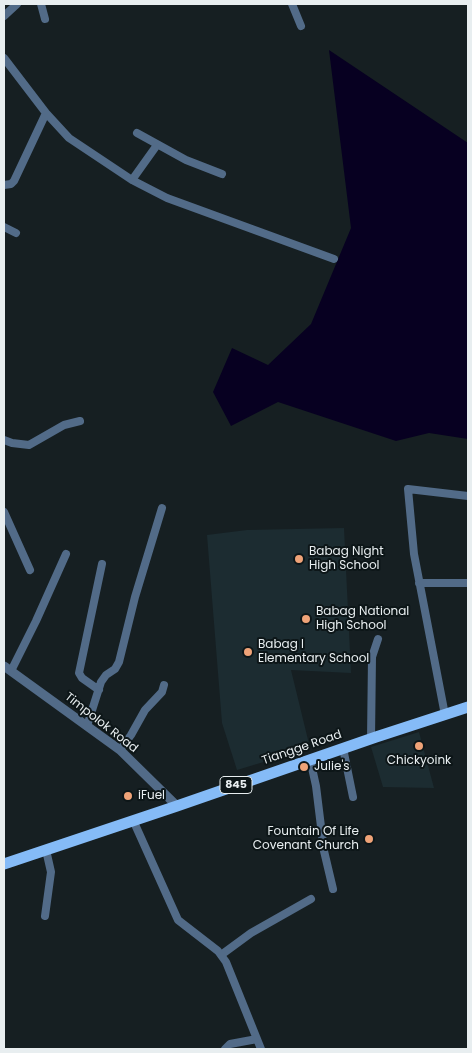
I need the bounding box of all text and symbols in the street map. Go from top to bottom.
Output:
place label: Babag Night High School [309,545,384,573]
marker: Babag Night High School [293,553,305,565]
place label: Babag National High School [316,605,409,633]
marker: Babag National High School [300,613,312,625]
place label: Babag I Elementary School [258,638,369,666]
marker: Babag I Elementary School [242,646,254,658]
street label: Timpolok Road [62,690,140,756]
street label: Tiangge Road [260,728,344,768]
marker: Chickyoink [413,740,425,752]
place label: Chickyoink [387,754,451,768]
place label: Julie's [314,760,350,774]
marker: Julie's [298,761,310,773]
road number: 845 [220,776,252,794]
place label: iFuel [138,789,165,803]
marker: iFuel [122,790,134,802]
place label: Fountain Of Life Covenant Church [253,825,359,853]
marker: Fountain Of Life Covenant Church [363,833,375,845]

